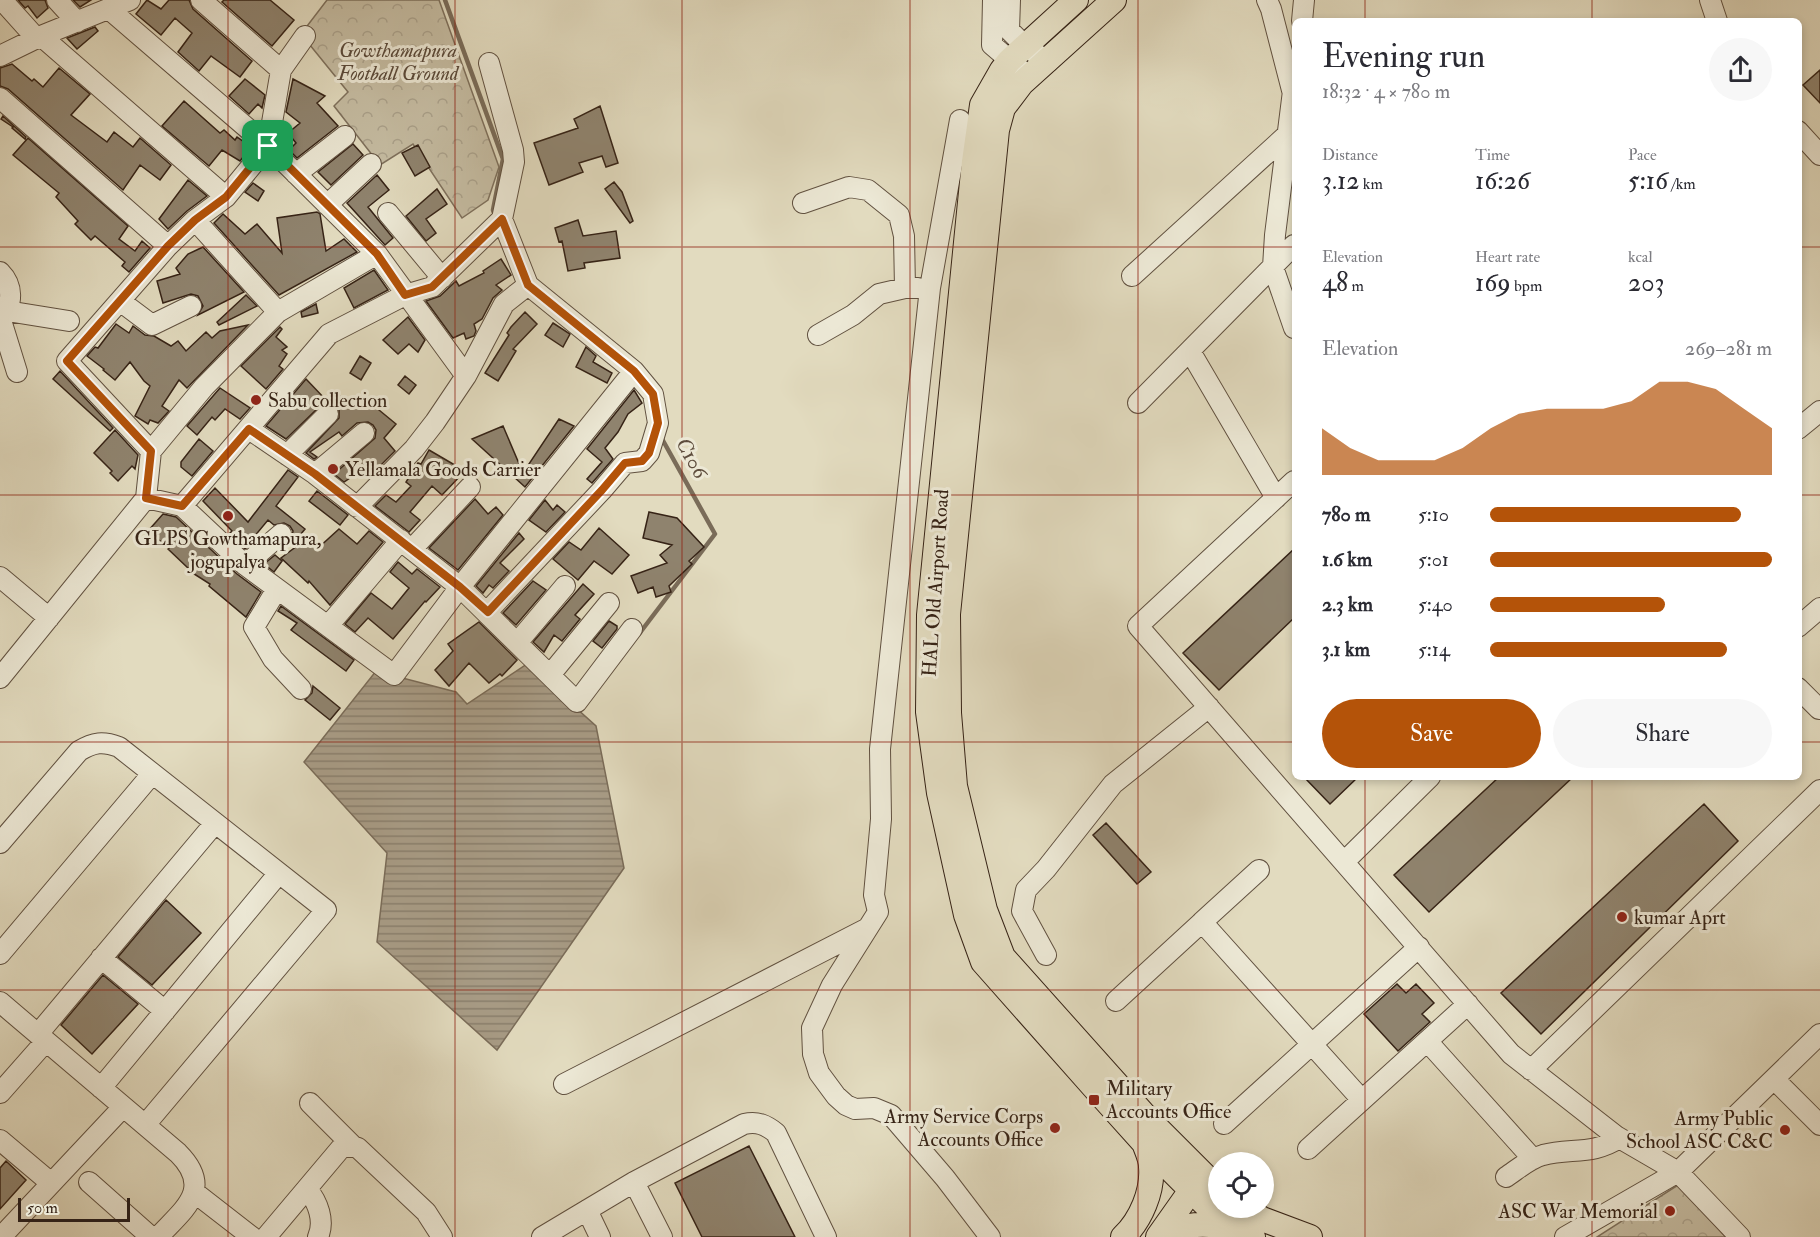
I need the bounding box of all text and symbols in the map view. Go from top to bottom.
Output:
text: Evening run [1322,36,1485,77]
park label: Gowthamapura Football Ground [337,38,460,86]
button: share [1709,38,1772,101]
text: 18:32 · 4 × 780 m [1322,79,1450,104]
pin [242,120,293,171]
icon: arrive [251,129,284,162]
text: Distance [1322,145,1378,165]
text: Time [1475,145,1510,165]
text: Pace [1628,145,1657,165]
text: 3.12 [1322,165,1360,197]
text: 16:26 [1475,165,1530,197]
text: 5:16 [1628,165,1668,197]
text: km [1360,174,1383,194]
text: /km [1668,174,1696,194]
text: Elevation [1322,247,1383,267]
text: Heart rate [1475,247,1540,267]
text: kcal [1628,247,1653,267]
text: 48 [1322,267,1348,299]
text: 169 [1475,267,1511,299]
text: 203 [1628,267,1665,299]
text: m [1348,276,1364,296]
text: bpm [1511,276,1542,296]
text: Elevation [1322,336,1398,361]
text: 269–281 m [1685,336,1772,361]
place label: Sabu collection [268,388,387,413]
marker: Sabu collection [249,393,263,407]
water label: C106 [669,433,714,485]
place label: Yellamala Goods Carrier [345,457,541,482]
marker: Yellamala Goods Carrier [326,462,340,476]
street label: HAL Old Airport Road [916,488,956,678]
text: 780 m [1322,502,1371,527]
text: 5:10 [1418,502,1449,527]
marker: GLPS Gowthamapura, jogupalya [221,509,235,523]
place label: GLPS Gowthamapura, jogupalya [134,526,322,575]
text: 1.6 km [1322,547,1372,572]
text: 5:01 [1418,547,1449,572]
text: 2.3 km [1322,592,1373,617]
text: 5:40 [1418,592,1453,617]
text: 3.1 km [1322,637,1370,662]
text: 5:14 [1418,637,1450,662]
button: Save [1322,699,1541,768]
button: Share [1553,699,1772,768]
place label: kumar Aprt [1634,905,1726,931]
marker: kumar Aprt [1615,910,1629,924]
place label: Military Accounts Office [1105,1076,1231,1124]
marker: Military Accounts Office [1087,1093,1101,1107]
place label: Army Service Corps Accounts Office [883,1104,1043,1152]
place label: Army Public School ASC C&C [1626,1106,1773,1154]
marker: Army Service Corps Accounts Office [1048,1121,1062,1135]
marker: Army Public School ASC C&C [1778,1123,1792,1137]
map controls [1208,1152,1274,1218]
button: locate [1208,1152,1274,1218]
scale bar [18,1195,130,1222]
text: 50 m [27,1198,58,1218]
place label: ASC War Memorial [1497,1199,1658,1224]
marker: ASC War Memorial [1663,1204,1677,1218]

